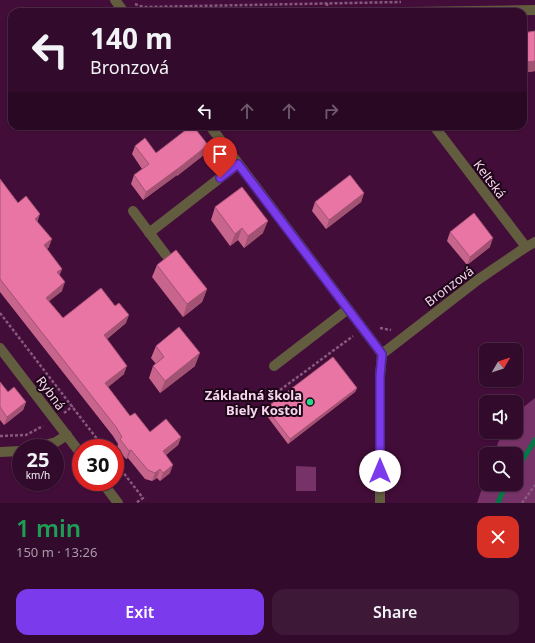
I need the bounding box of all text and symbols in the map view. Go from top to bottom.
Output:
text: 140 m [90,19,173,57]
icon: left [24,24,76,76]
text: Bronzová [90,55,169,79]
icon: left [194,100,216,122]
icon: ahead [236,100,258,122]
icon: ahead [278,100,300,122]
icon: right [320,100,342,122]
pin [203,137,237,178]
icon: arrive [209,143,231,165]
street label: Keltská [470,156,510,202]
street label: Bronzová [421,262,477,310]
north arrow [479,343,523,387]
map controls [479,343,523,491]
street label: Rybná [32,372,70,414]
place label: Základná škola Biely Kostol [205,386,302,419]
button: sound [479,395,523,439]
marker: Základná škola Biely Kostol [305,397,315,407]
speed limit sign: 30 [72,439,124,491]
text: 25 [27,446,49,473]
button: search [479,447,523,491]
position arrow [359,450,401,492]
text: km/h [26,468,50,482]
text: 1 min [16,511,81,544]
button: close [477,516,519,558]
text: 150 m · 13:26 [16,543,97,561]
button: Exit [16,589,264,635]
button: Share [272,589,519,635]

